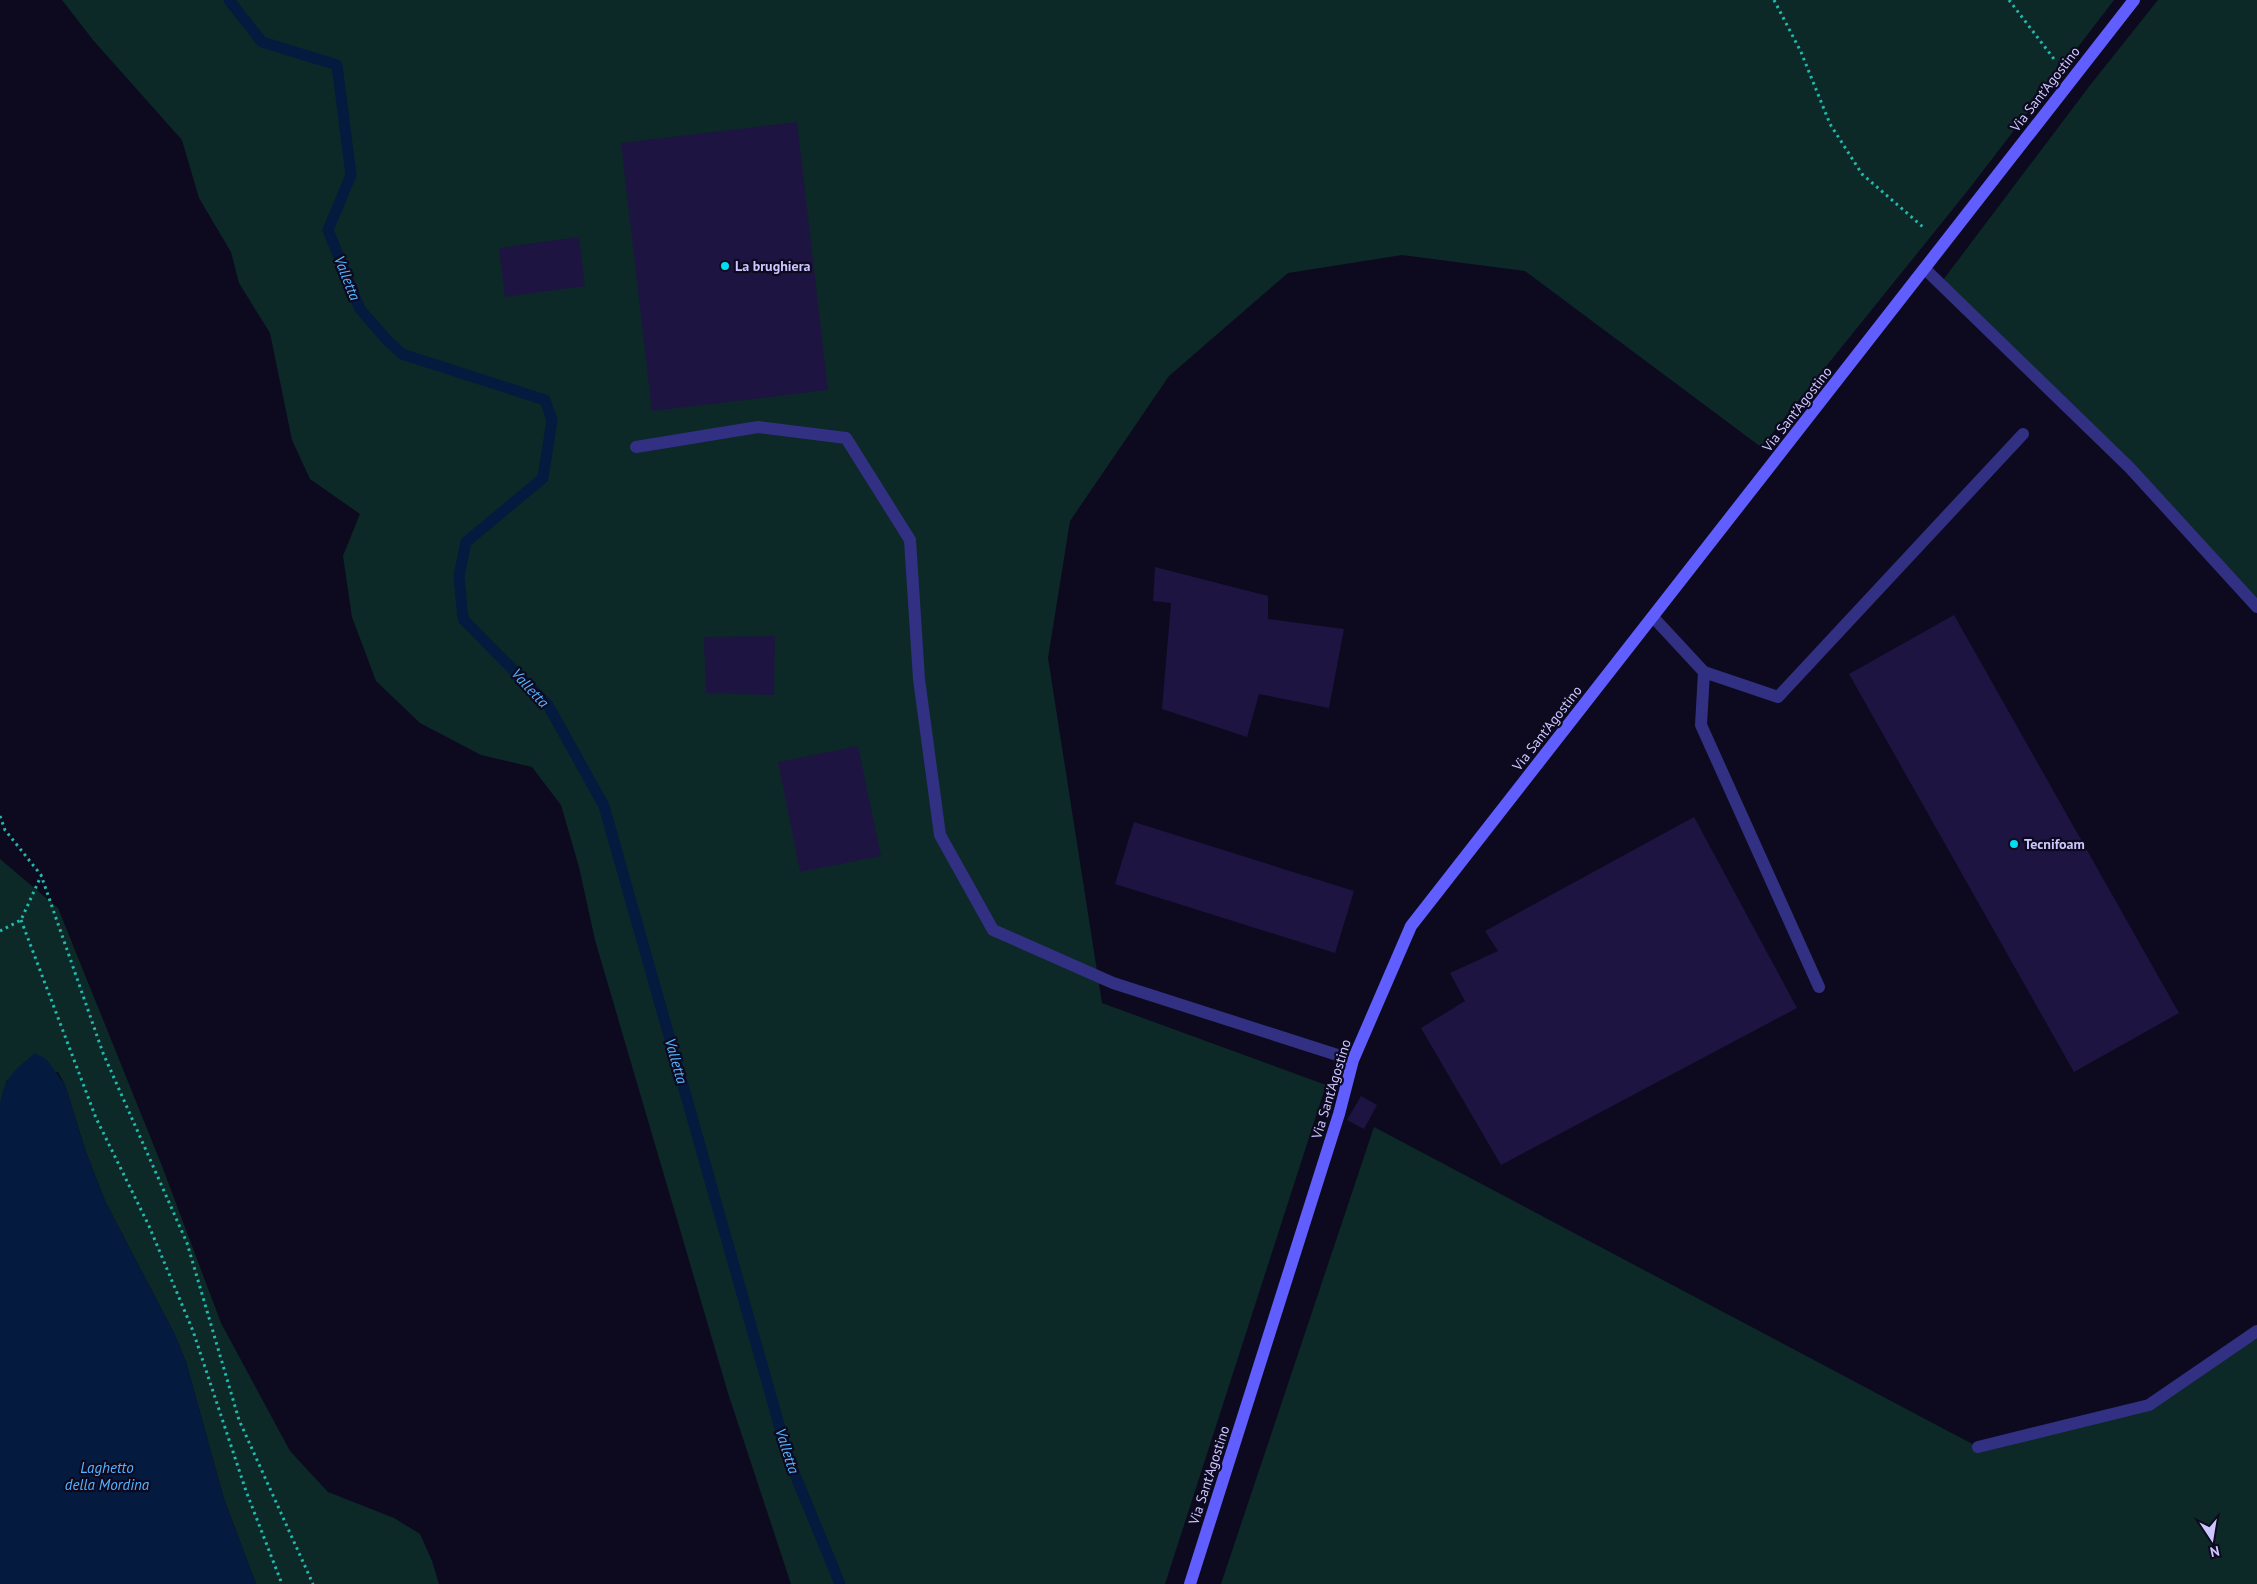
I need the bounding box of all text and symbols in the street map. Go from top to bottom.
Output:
street label: Via Sant'Agostino [2006,43,2084,136]
water label: Valletta [330,253,365,304]
place label: La brughiera [735,257,811,275]
marker: La brughiera [719,260,731,272]
street label: Via Sant'Agostino [1758,363,1836,456]
water label: Valletta [508,664,554,712]
street label: Via Sant'Agostino [1508,682,1586,775]
place label: Tecnifoam [2024,835,2085,853]
marker: Tecnifoam [2008,838,2020,850]
water label: Valletta [661,1036,692,1087]
street label: Via Sant'Agostino [1307,1037,1355,1142]
street label: Via Sant'Agostino [1184,1423,1233,1528]
water label: Valletta [771,1426,804,1477]
water label: Laghetto della Mordina [65,1458,150,1494]
north arrow [2187,1514,2237,1564]
text: N [2208,1542,2221,1561]

